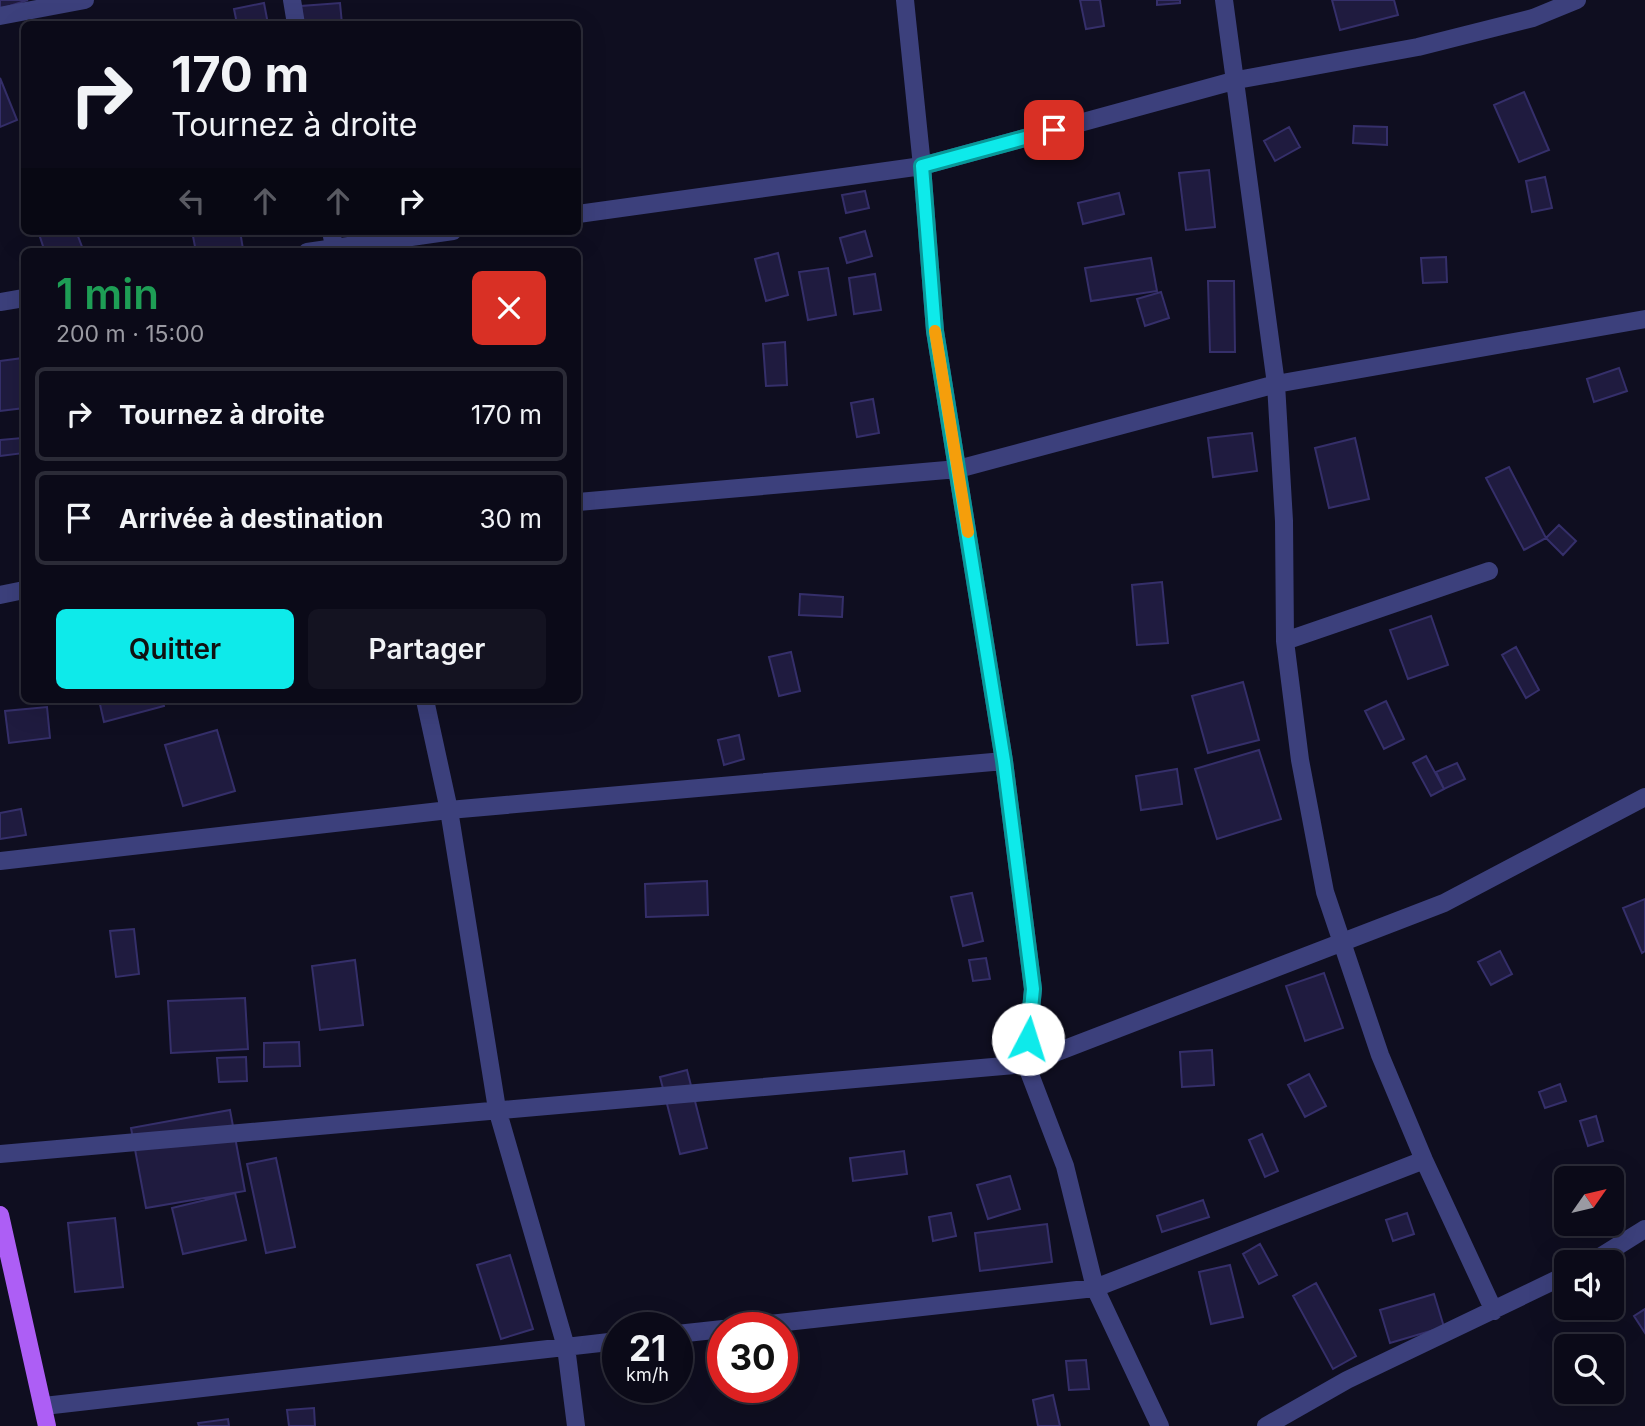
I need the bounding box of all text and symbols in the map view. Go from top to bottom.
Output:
text: 170 m [171,45,309,104]
icon: right [56,49,147,140]
pin [1024,100,1084,160]
text: Tournez à droite [171,105,417,144]
icon: arrive [1035,111,1073,149]
icon: left [173,182,211,220]
icon: ahead [246,182,284,220]
icon: ahead [319,182,357,220]
icon: right [392,182,430,220]
text: 1 min [56,268,159,319]
button: close [472,271,546,345]
text: 200 m · 15:00 [56,320,204,348]
icon: right [60,395,98,433]
text: Tournez à droite [119,399,325,430]
text: 170 m [471,399,542,430]
icon: arrive [60,499,98,537]
text: Arrivée à destination [119,503,384,534]
text: 30 m [479,503,542,534]
button: Quitter [56,609,294,689]
button: Partager [308,609,546,689]
position arrow [991,1002,1065,1076]
north arrow [1554,1166,1624,1236]
map controls [1554,1166,1624,1404]
button: sound [1554,1250,1624,1320]
speed limit sign: 30 [707,1312,798,1403]
text: 21 [629,1327,666,1369]
button: search [1554,1334,1624,1404]
text: km/h [626,1364,669,1385]

